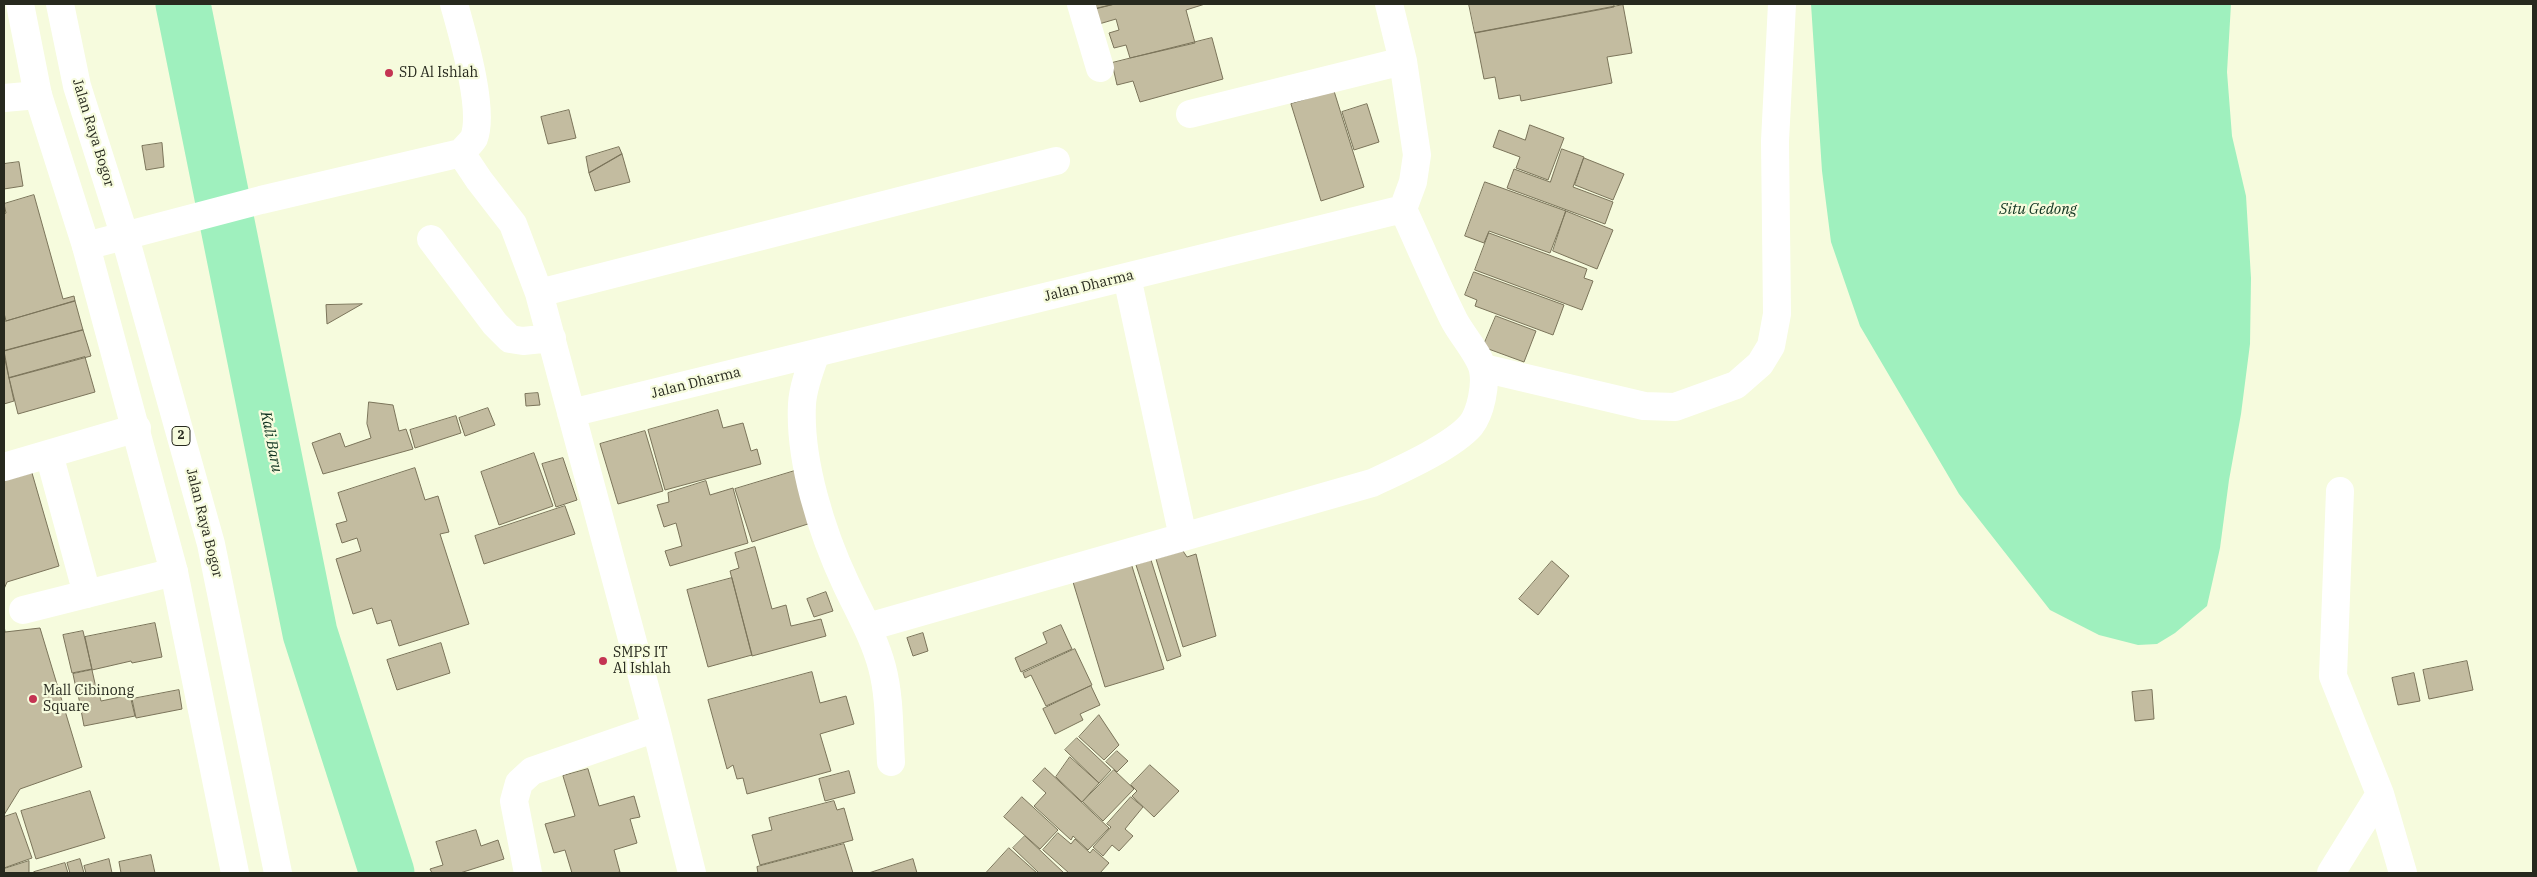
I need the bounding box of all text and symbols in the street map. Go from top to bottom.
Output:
place label: SD Al Ishlah [399,65,478,81]
marker: SD Al Ishlah [383,67,395,79]
street label: Jalan Raya Bogor [69,77,117,189]
water label: Situ Gedong [1999,201,2077,219]
street label: Jalan Dharma [1043,267,1135,305]
street label: Jalan Dharma [650,364,742,402]
water label: Kali Baru [256,410,286,474]
road number: 2 [172,426,190,446]
street label: Jalan Raya Bogor [182,467,226,579]
place label: SMPS IT Al Ishlah [613,645,671,678]
marker: SMPS IT Al Ishlah [597,655,609,667]
place label: Mall Cibinong Square [43,683,134,716]
marker: Mall Cibinong Square [27,693,39,705]

